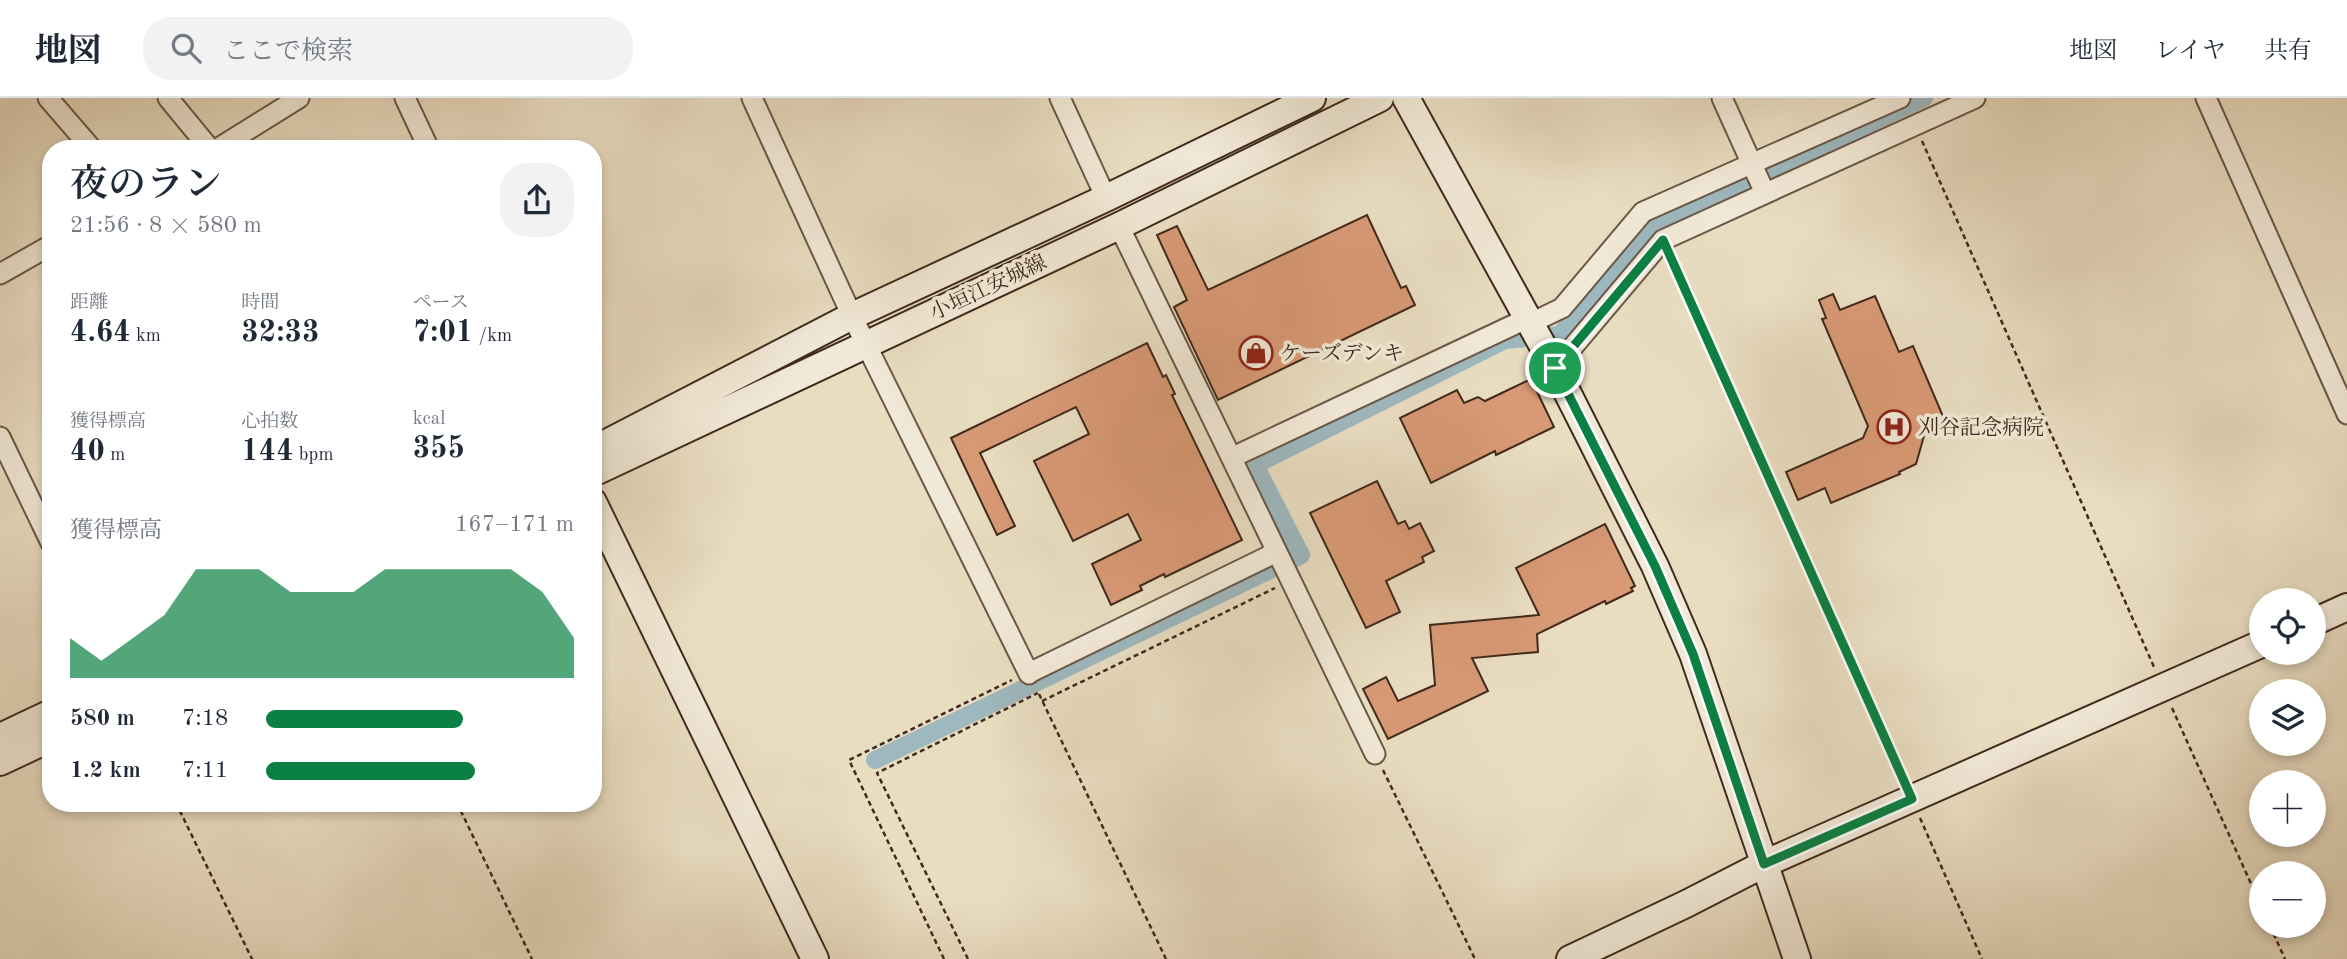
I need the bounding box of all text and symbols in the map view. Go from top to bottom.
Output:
search box [143,17,633,80]
icon: search [167,29,205,67]
text: 地図 [35,36,101,69]
text: ここで検索 [223,39,353,65]
text: 地図 [2069,40,2117,64]
text: レイヤ [2155,40,2226,64]
text: 共有 [2264,40,2312,64]
button: share [500,163,574,237]
text: 夜のラン [70,167,222,205]
text: 21:56 · 8 × 580 m [70,214,262,237]
street label: 小垣江安城線 [926,250,1050,325]
text: 距離 [70,294,108,313]
text: 時間 [241,294,279,313]
text: ペース [413,294,469,313]
text: 4.64 [70,318,131,348]
text: 32:33 [241,318,319,348]
text: 7:01 [413,318,473,348]
text: km [131,327,161,346]
text: /km [473,327,512,346]
shop icon: ケーズデンキ [1237,334,1275,372]
pin [1525,338,1585,398]
place label: ケーズデンキ [1280,342,1404,365]
icon: arrive [1536,349,1574,387]
hospital icon: 刈谷記念病院 [1875,408,1913,446]
text: kcal [413,410,445,429]
text: 獲得標高 [70,413,146,432]
text: 心拍数 [241,413,298,432]
place label: 刈谷記念病院 [1918,415,2044,439]
text: 355 [413,434,465,464]
text: 40 [70,437,105,467]
text: 144 [241,437,294,467]
text: m [105,446,125,465]
text: bpm [294,446,334,465]
text: 167–171 m [455,513,574,536]
text: 獲得標高 [70,519,162,542]
map controls [2249,588,2326,938]
button: locate [2249,588,2326,665]
button: layers [2249,679,2326,756]
text: 580 m [70,707,135,730]
text: 7:18 [182,707,228,730]
text: 1.2 km [70,759,141,782]
text: 7:11 [182,759,228,782]
button: + [2249,770,2326,847]
button: − [2249,861,2326,938]

